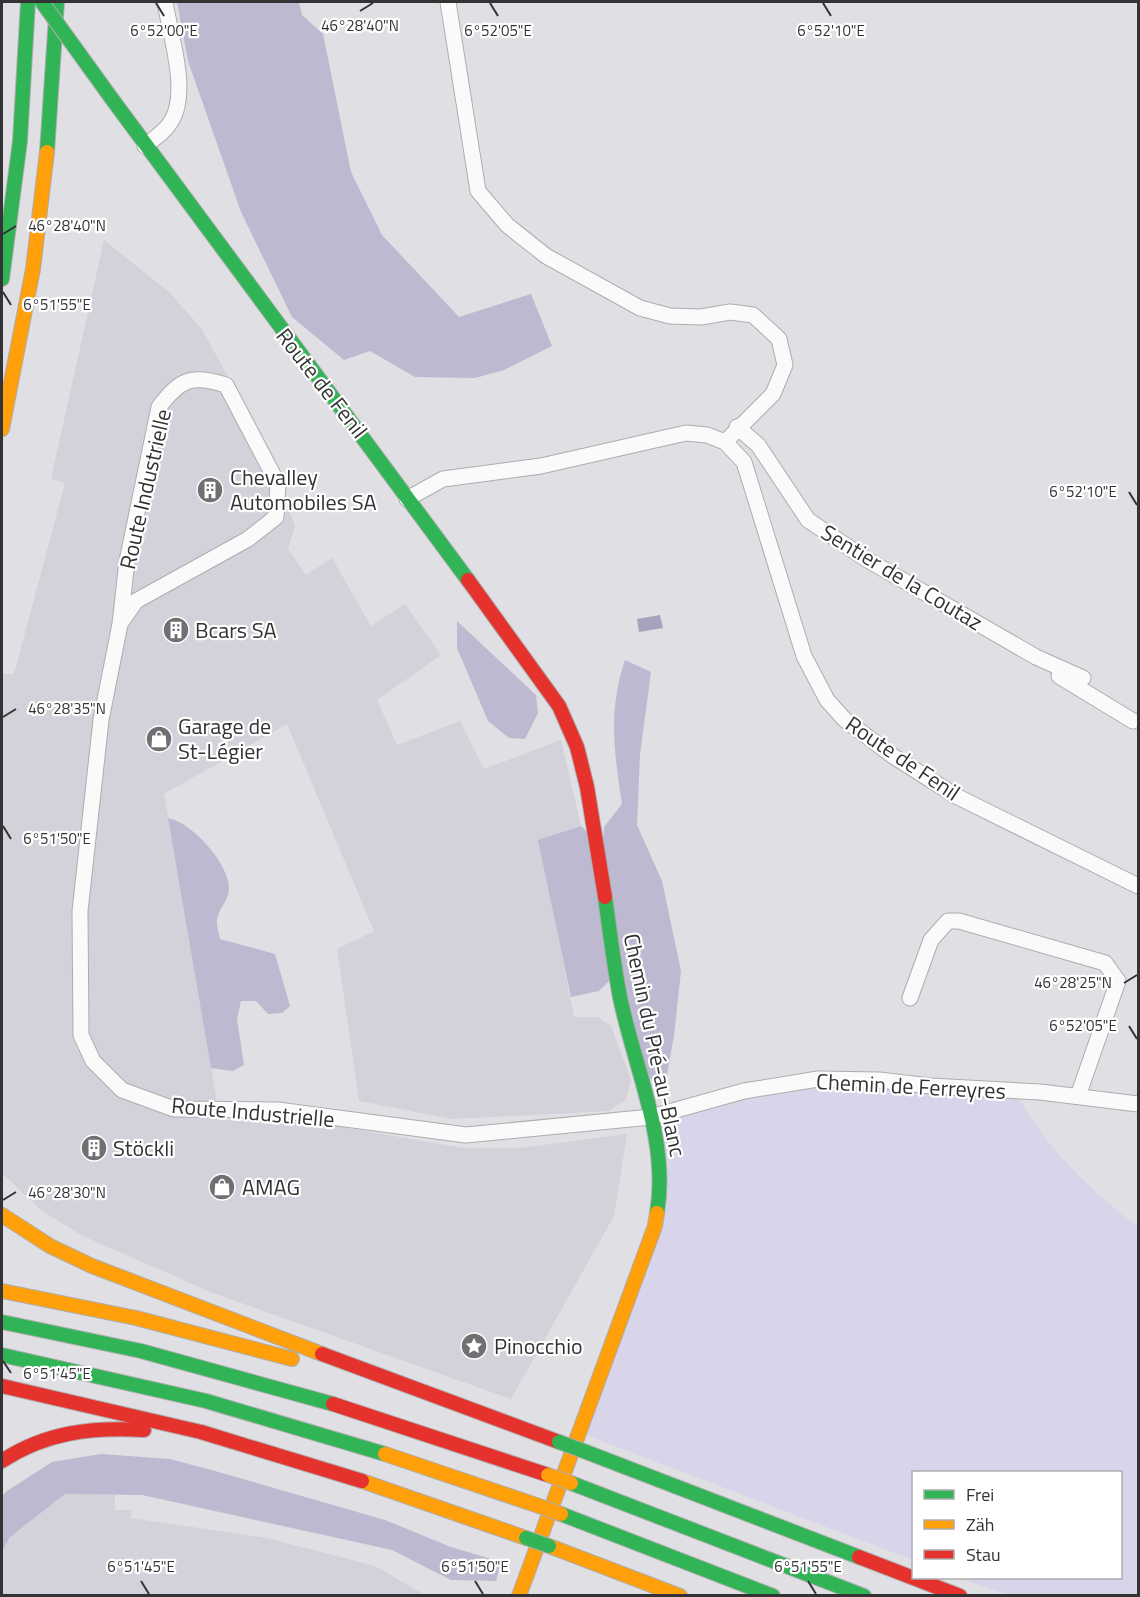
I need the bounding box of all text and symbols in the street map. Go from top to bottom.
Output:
text: 46°28'40"N [321,14,399,37]
text: 6°52'00"E [130,19,198,42]
text: 6°52'05"E [464,19,532,42]
text: 6°52'10"E [797,19,865,42]
text: 46°28'40"N [28,214,106,237]
text: 6°51'55"E [23,293,91,316]
street label: Route de Fenil [268,321,376,445]
street label: Route Industrielle [110,405,180,573]
place label: Chevalley Automobiles SA [230,460,377,519]
building icon: Chevalley Automobiles SA [195,475,225,505]
text: 6°52'10"E [1049,480,1117,503]
street label: Sentier de la Coutaz [815,515,989,639]
place label: Bcars SA [195,613,277,647]
building icon: Bcars SA [161,615,191,645]
text: 46°28'35"N [28,697,106,720]
street label: Route de Fenil [839,707,967,809]
place label: Garage de St-Légier [178,709,271,768]
shop icon: Garage de St-Légier [144,724,174,754]
text: 6°51'50"E [23,827,91,850]
street label: Chemin du Pré-au-Blanc [615,930,695,1160]
text: 46°28'25"N [1034,971,1112,994]
text: 6°52'05"E [1049,1014,1117,1037]
street label: Chemin de Ferreyres [815,1064,1007,1108]
street label: Route Industrielle [170,1088,336,1136]
place label: Stöckli [113,1131,174,1165]
building icon: Stöckli [79,1133,109,1163]
place label: AMAG [242,1170,300,1204]
shop icon: AMAG [207,1172,237,1202]
text: 46°28'30"N [28,1181,106,1204]
place label: Pinocchio [494,1329,583,1363]
place icon: Pinocchio [459,1331,489,1361]
text: 6°51'45"E [23,1362,91,1385]
legend [912,1471,1122,1579]
text: Frei [966,1481,994,1508]
text: Zäh [966,1511,994,1538]
text: Stau [966,1541,1001,1568]
text: 6°51'45"E [107,1555,175,1578]
text: 6°51'50"E [441,1555,509,1578]
text: 6°51'55"E [774,1555,842,1578]

